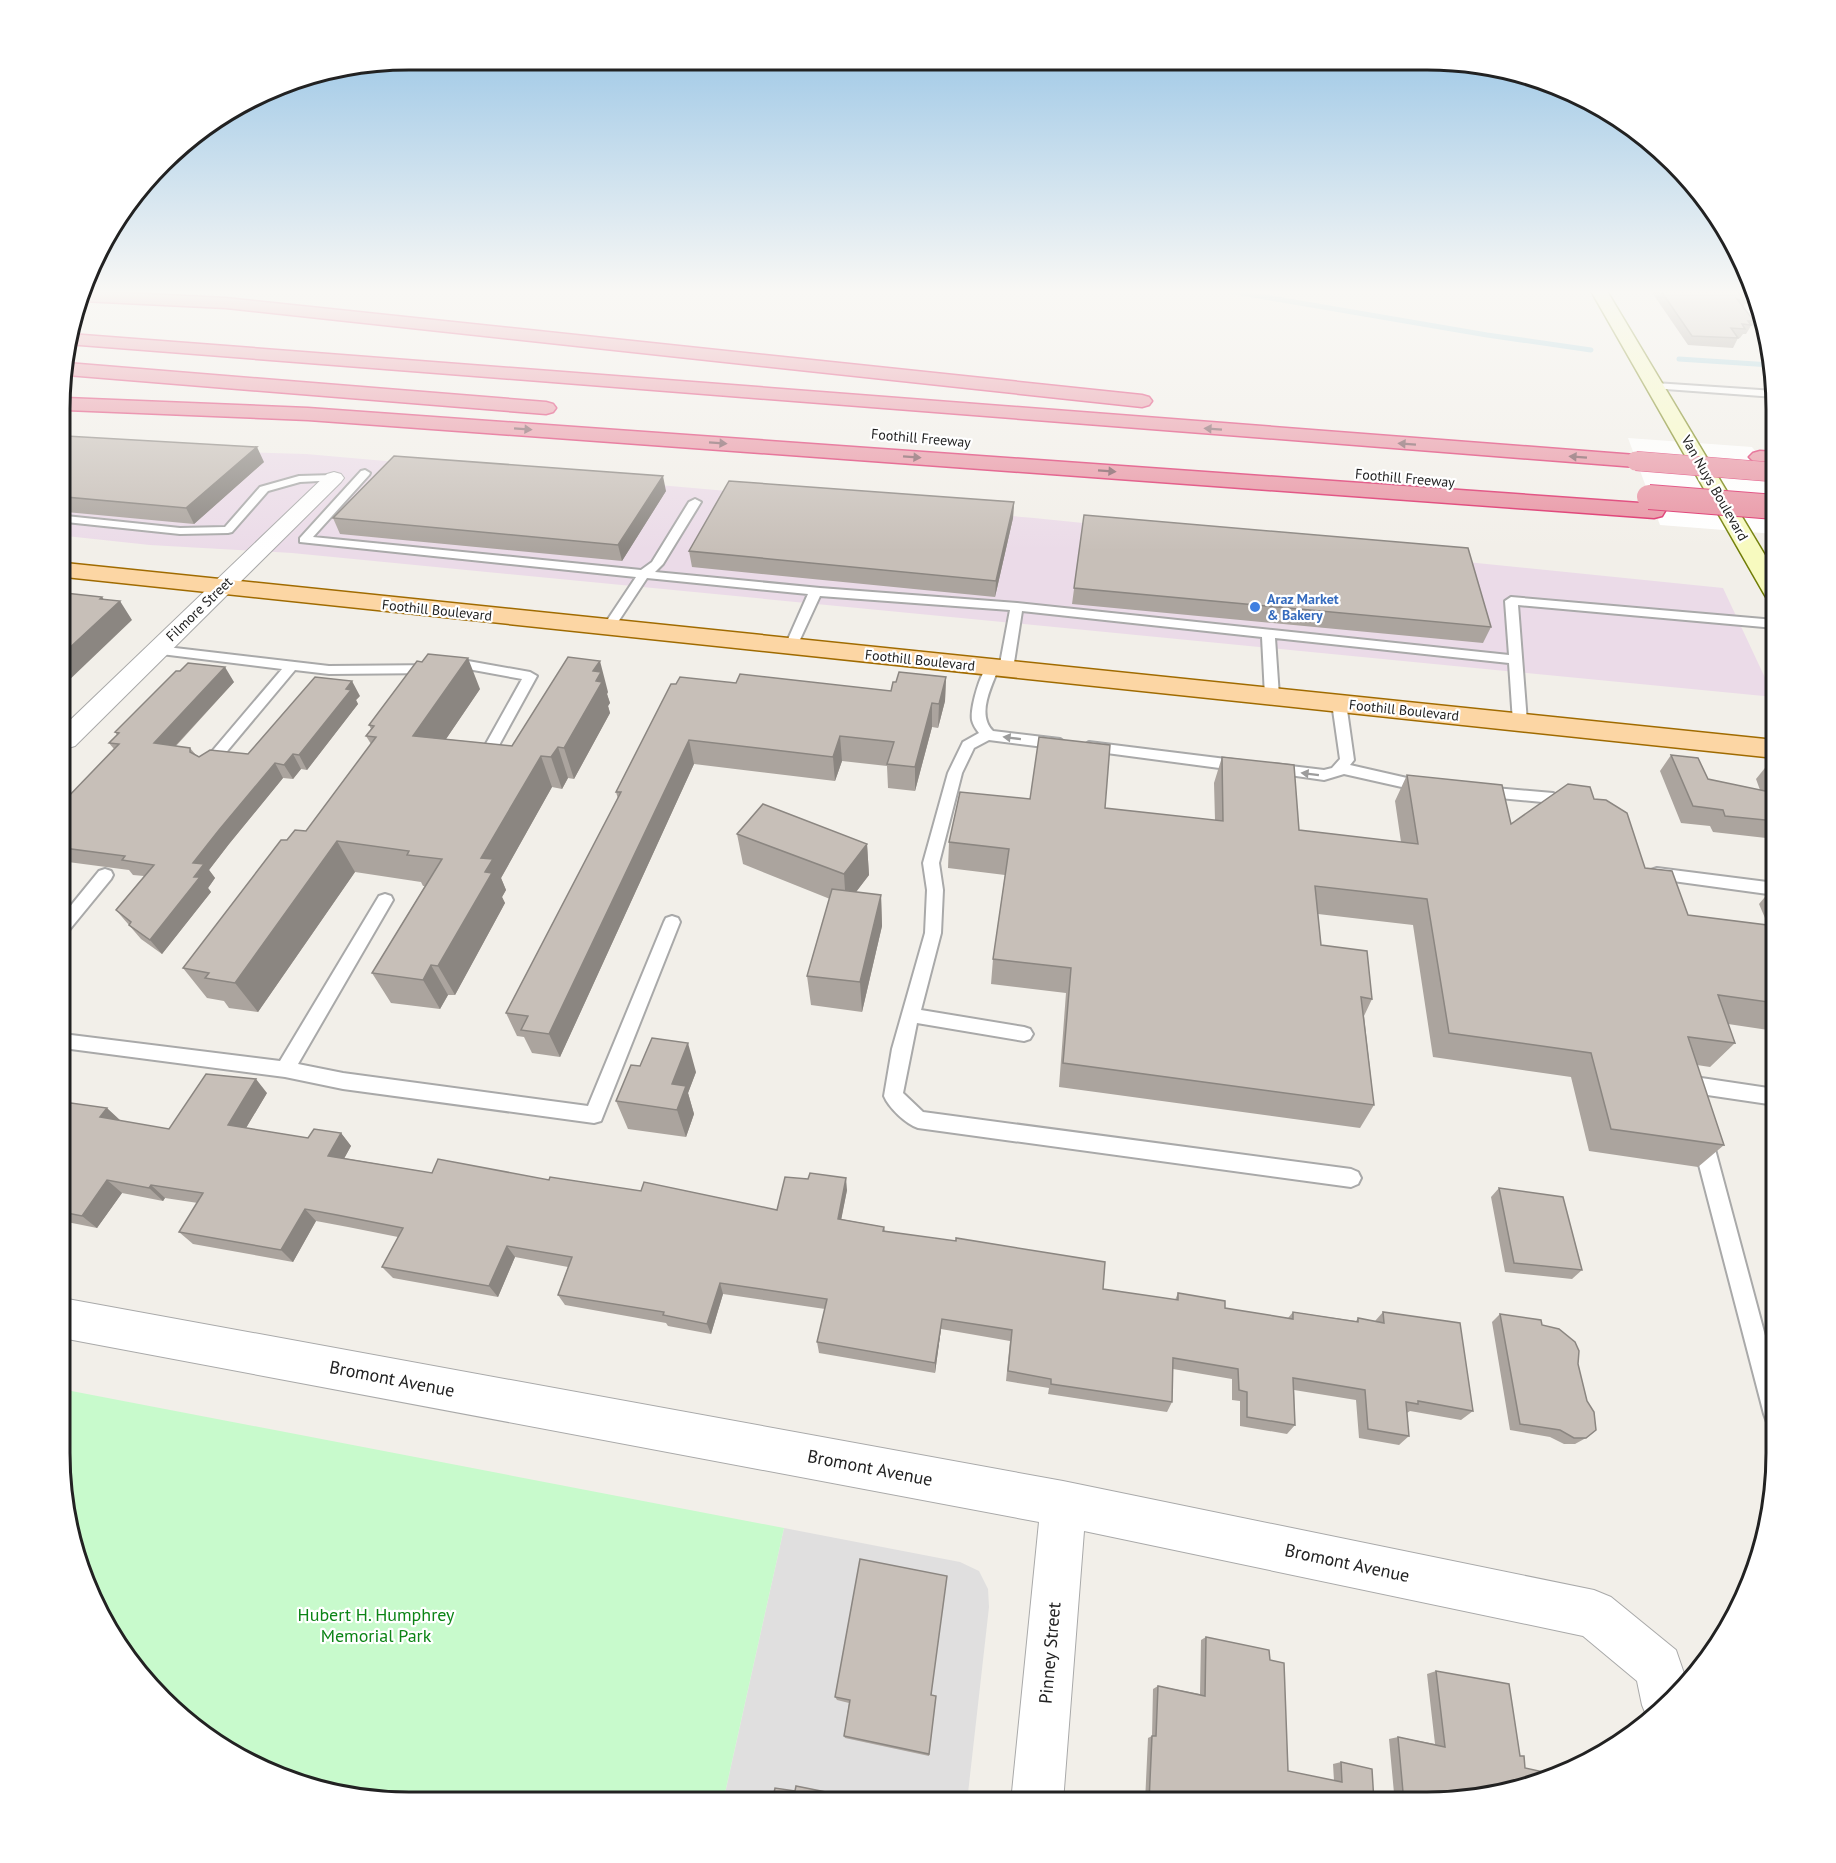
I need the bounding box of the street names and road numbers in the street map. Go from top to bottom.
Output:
street label: Foothill Freeway [870,425,972,451]
street label: Van Nuys Boulevard [1677,431,1753,544]
street label: Foothill Freeway [1354,465,1456,491]
street label: Filmore Street [162,573,236,645]
street label: Foothill Boulevard [381,595,493,625]
street label: Foothill Boulevard [864,645,976,675]
street label: Foothill Boulevard [1348,695,1460,725]
street label: Bromont Avenue [328,1355,457,1402]
street label: Bromont Avenue [806,1444,935,1491]
street label: Bromont Avenue [1283,1538,1412,1587]
street label: Pinney Street [1034,1601,1065,1705]

